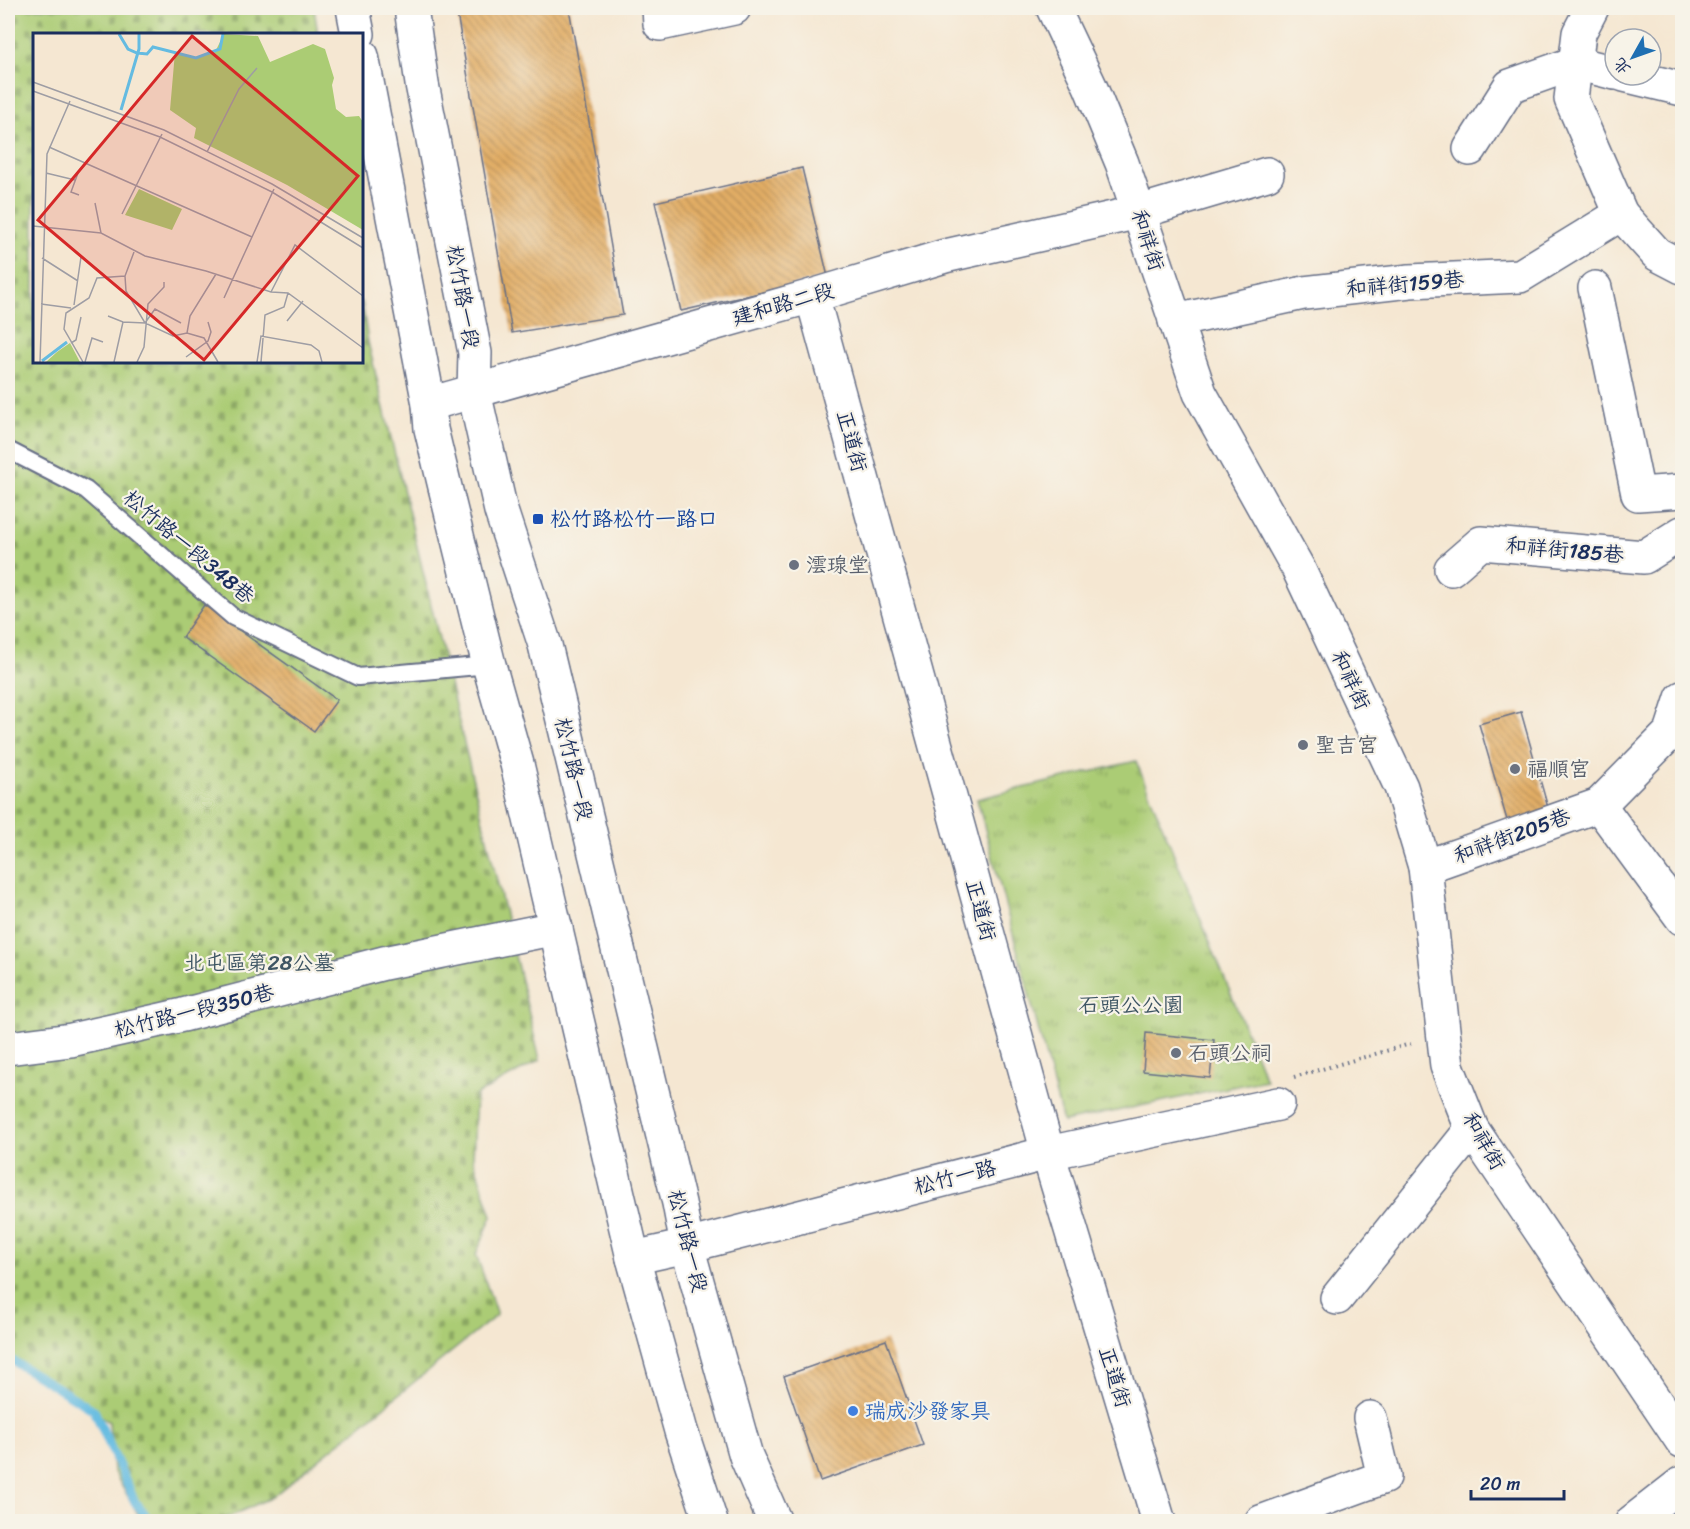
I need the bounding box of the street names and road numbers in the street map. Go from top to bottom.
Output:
street label: 和祥街 [1120,204,1176,276]
street label: 松竹路一段 [435,242,491,352]
street label: 和祥街159巷 [1344,260,1466,308]
street label: 建和路二段 [727,271,839,337]
street label: 正道街 [825,406,879,476]
street label: 松竹路一段348巷 [114,480,264,614]
street label: 和祥街185巷 [1504,526,1626,574]
street label: 和祥街 [1320,643,1382,717]
street label: 松竹路一段 [544,714,604,824]
street label: 和祥街205巷 [1448,797,1576,875]
street label: 正道街 [954,875,1008,945]
street label: 松竹路一段350巷 [110,973,278,1049]
street label: 和祥街 [1452,1104,1516,1178]
street label: 松竹一路 [910,1148,1000,1206]
street label: 松竹路一段 [657,1185,719,1297]
street label: 正道街 [1088,1341,1142,1413]

